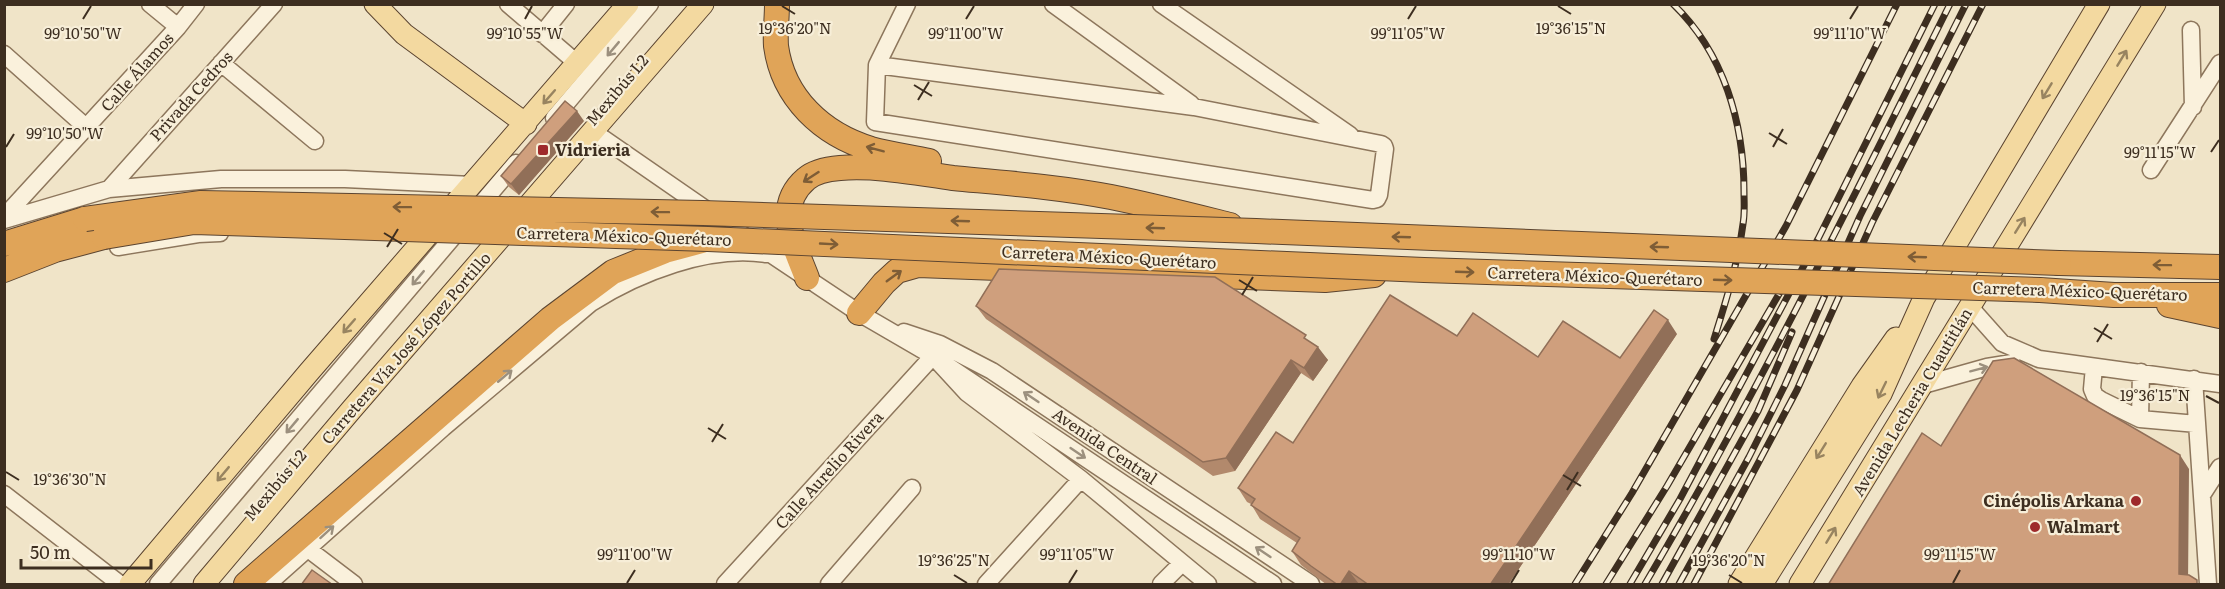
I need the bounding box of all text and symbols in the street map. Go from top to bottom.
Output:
text: 19°36'20"N [758,16,832,39]
text: 19°36'15"N [1536,16,1606,39]
text: 99°10'50"W [44,21,122,44]
text: 99°10'55"W [487,21,564,44]
text: 99°11'00"W [928,21,1004,44]
text: 99°11'05"W [1371,21,1446,44]
text: 99°11'10"W [1814,21,1887,44]
street label: Calle Álamos [94,26,178,116]
one-way arrow [606,41,619,57]
street label: Privada Cedros [143,45,237,146]
street label: Mexibús L2 [579,48,653,130]
one-way arrow [2116,50,2128,67]
one-way arrow [2041,82,2053,99]
one-way arrow [542,89,556,104]
text: 99°10'50"W [26,121,104,144]
place label: Vidrieria [555,137,631,161]
text: 99°11'15"W [2124,140,2197,163]
marker: Vidrieria [536,143,550,157]
one-way arrow [866,143,885,154]
one-way arrow [803,172,820,184]
one-way arrow [393,201,413,213]
one-way arrow [651,207,671,218]
one-way arrow [951,216,971,227]
one-way arrow [2015,217,2027,234]
street label: Carretera México-Querétaro [516,219,732,251]
one-way arrow [1146,222,1166,233]
one-way arrow [1392,231,1412,242]
street label: Carretera México-Querétaro [1001,238,1217,274]
one-way arrow [819,239,839,250]
one-way arrow [1650,241,1670,252]
street label: Carretera Vía José López Portillo [315,246,496,449]
one-way arrow [1907,252,1927,263]
street label: Carretera México-Querétaro [1487,259,1703,291]
one-way arrow [2153,260,2173,271]
one-way arrow [1454,266,1474,277]
one-way arrow [412,270,425,286]
one-way arrow [885,270,901,282]
one-way arrow [1712,274,1732,286]
street label: Carretera México-Querétaro [1972,274,2188,306]
street label: Avenida Lecheria Cuautitlán [1845,302,1977,500]
one-way arrow [342,318,356,333]
one-way arrow [1969,363,1988,374]
one-way arrow [497,369,513,382]
one-way arrow [1876,380,1888,398]
text: 19°36'15"N [2120,383,2190,406]
one-way arrow [1023,391,1040,403]
street label: Avenida Central [1048,401,1163,489]
street label: Calle Aurelio Rivera [769,405,888,534]
one-way arrow [285,418,299,433]
one-way arrow [1815,442,1827,459]
street label: Mexibús L2 [237,443,311,525]
one-way arrow [1069,448,1086,460]
one-way arrow [216,466,230,481]
text: 19°36'30"N [33,467,107,490]
place label: Cinépolis Arkana [1983,488,2125,512]
marker: Cinépolis Arkana [2129,494,2143,508]
place label: Walmart [2047,514,2120,538]
marker: Walmart [2028,520,2042,534]
one-way arrow [319,525,334,539]
one-way arrow [1825,527,1837,544]
scale bar [21,532,152,570]
text: 50 m [30,538,71,565]
text: 99°11'00"W [597,542,673,565]
text: 99°11'05"W [1040,542,1115,565]
text: 99°11'10"W [1483,542,1556,565]
text: 99°11'15"W [1924,542,1997,565]
one-way arrow [1255,546,1271,558]
text: 19°36'25"N [918,548,990,571]
text: 19°36'20"N [1692,548,1766,571]

